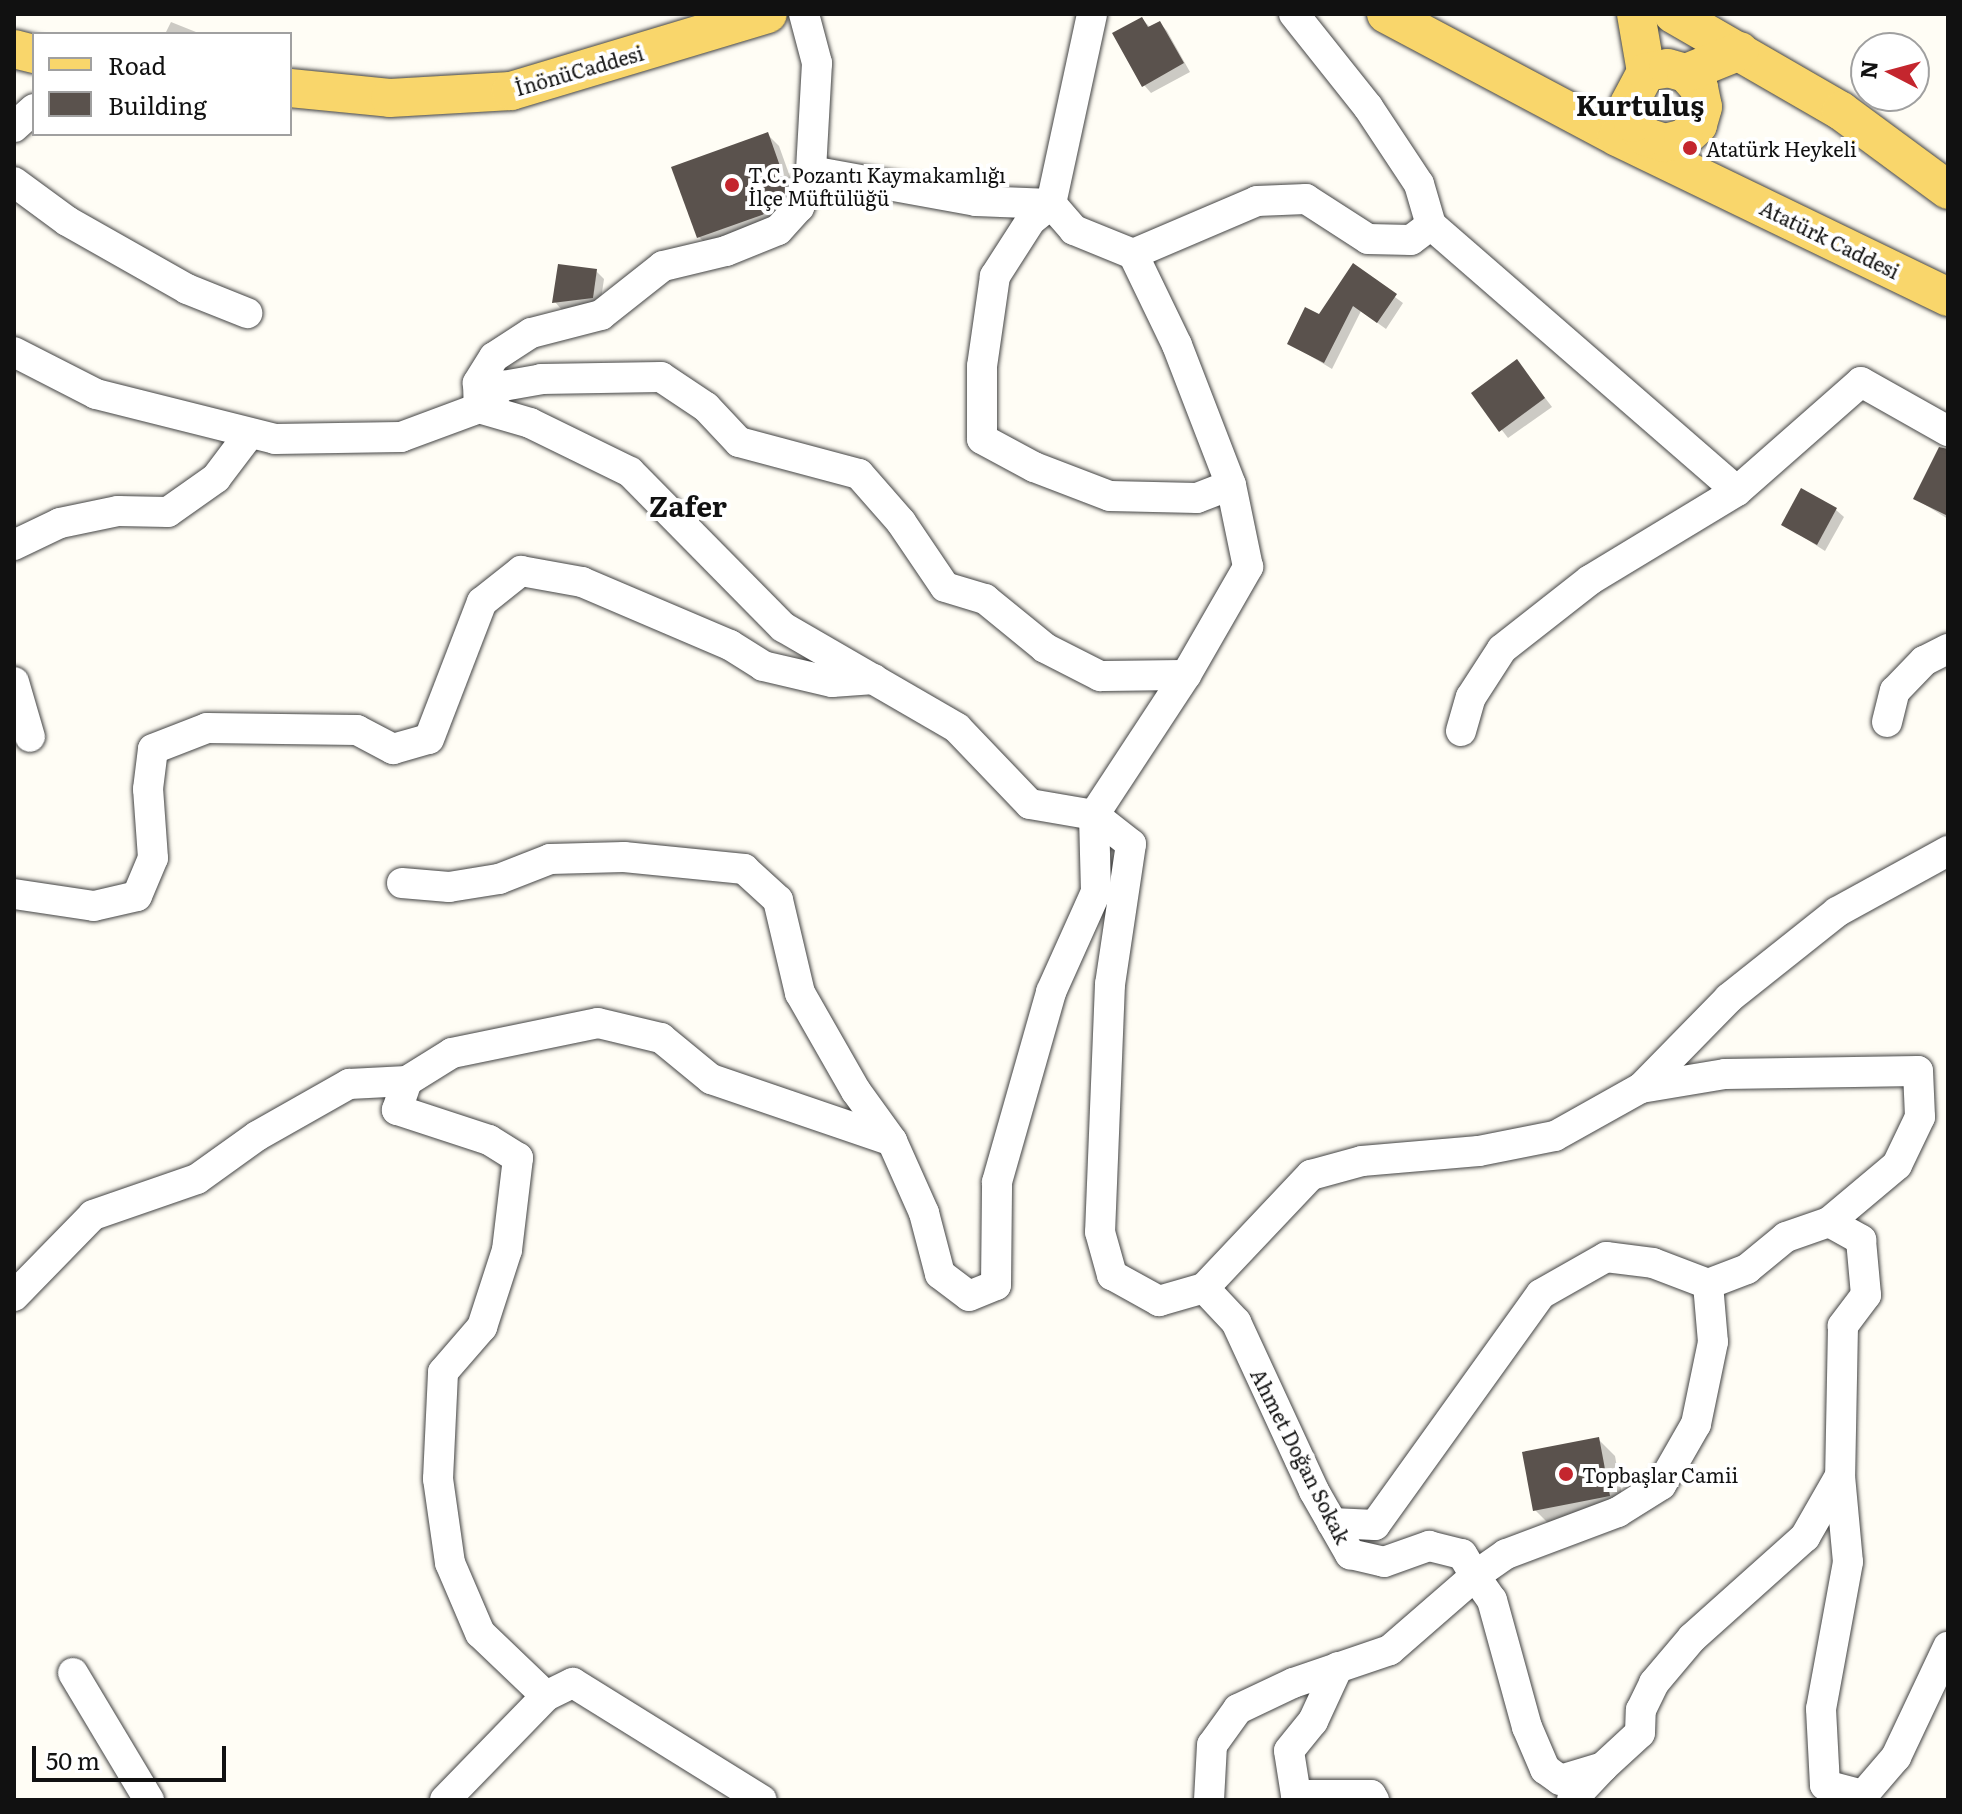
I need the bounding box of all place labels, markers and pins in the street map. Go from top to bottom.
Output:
place label: Atatürk Heykeli [1706,136,1857,160]
marker: Atatürk Heykeli [1681,139,1699,157]
place label: T.C. Pozantı Kaymakamlığı İlçe Müftülüğü [748,162,1006,209]
marker: T.C. Pozantı Kaymakamlığı İlçe Müftülüğü [723,176,741,194]
place label: Topbaşlar Camii [1582,1462,1738,1486]
marker: Topbaşlar Camii [1557,1465,1575,1483]

